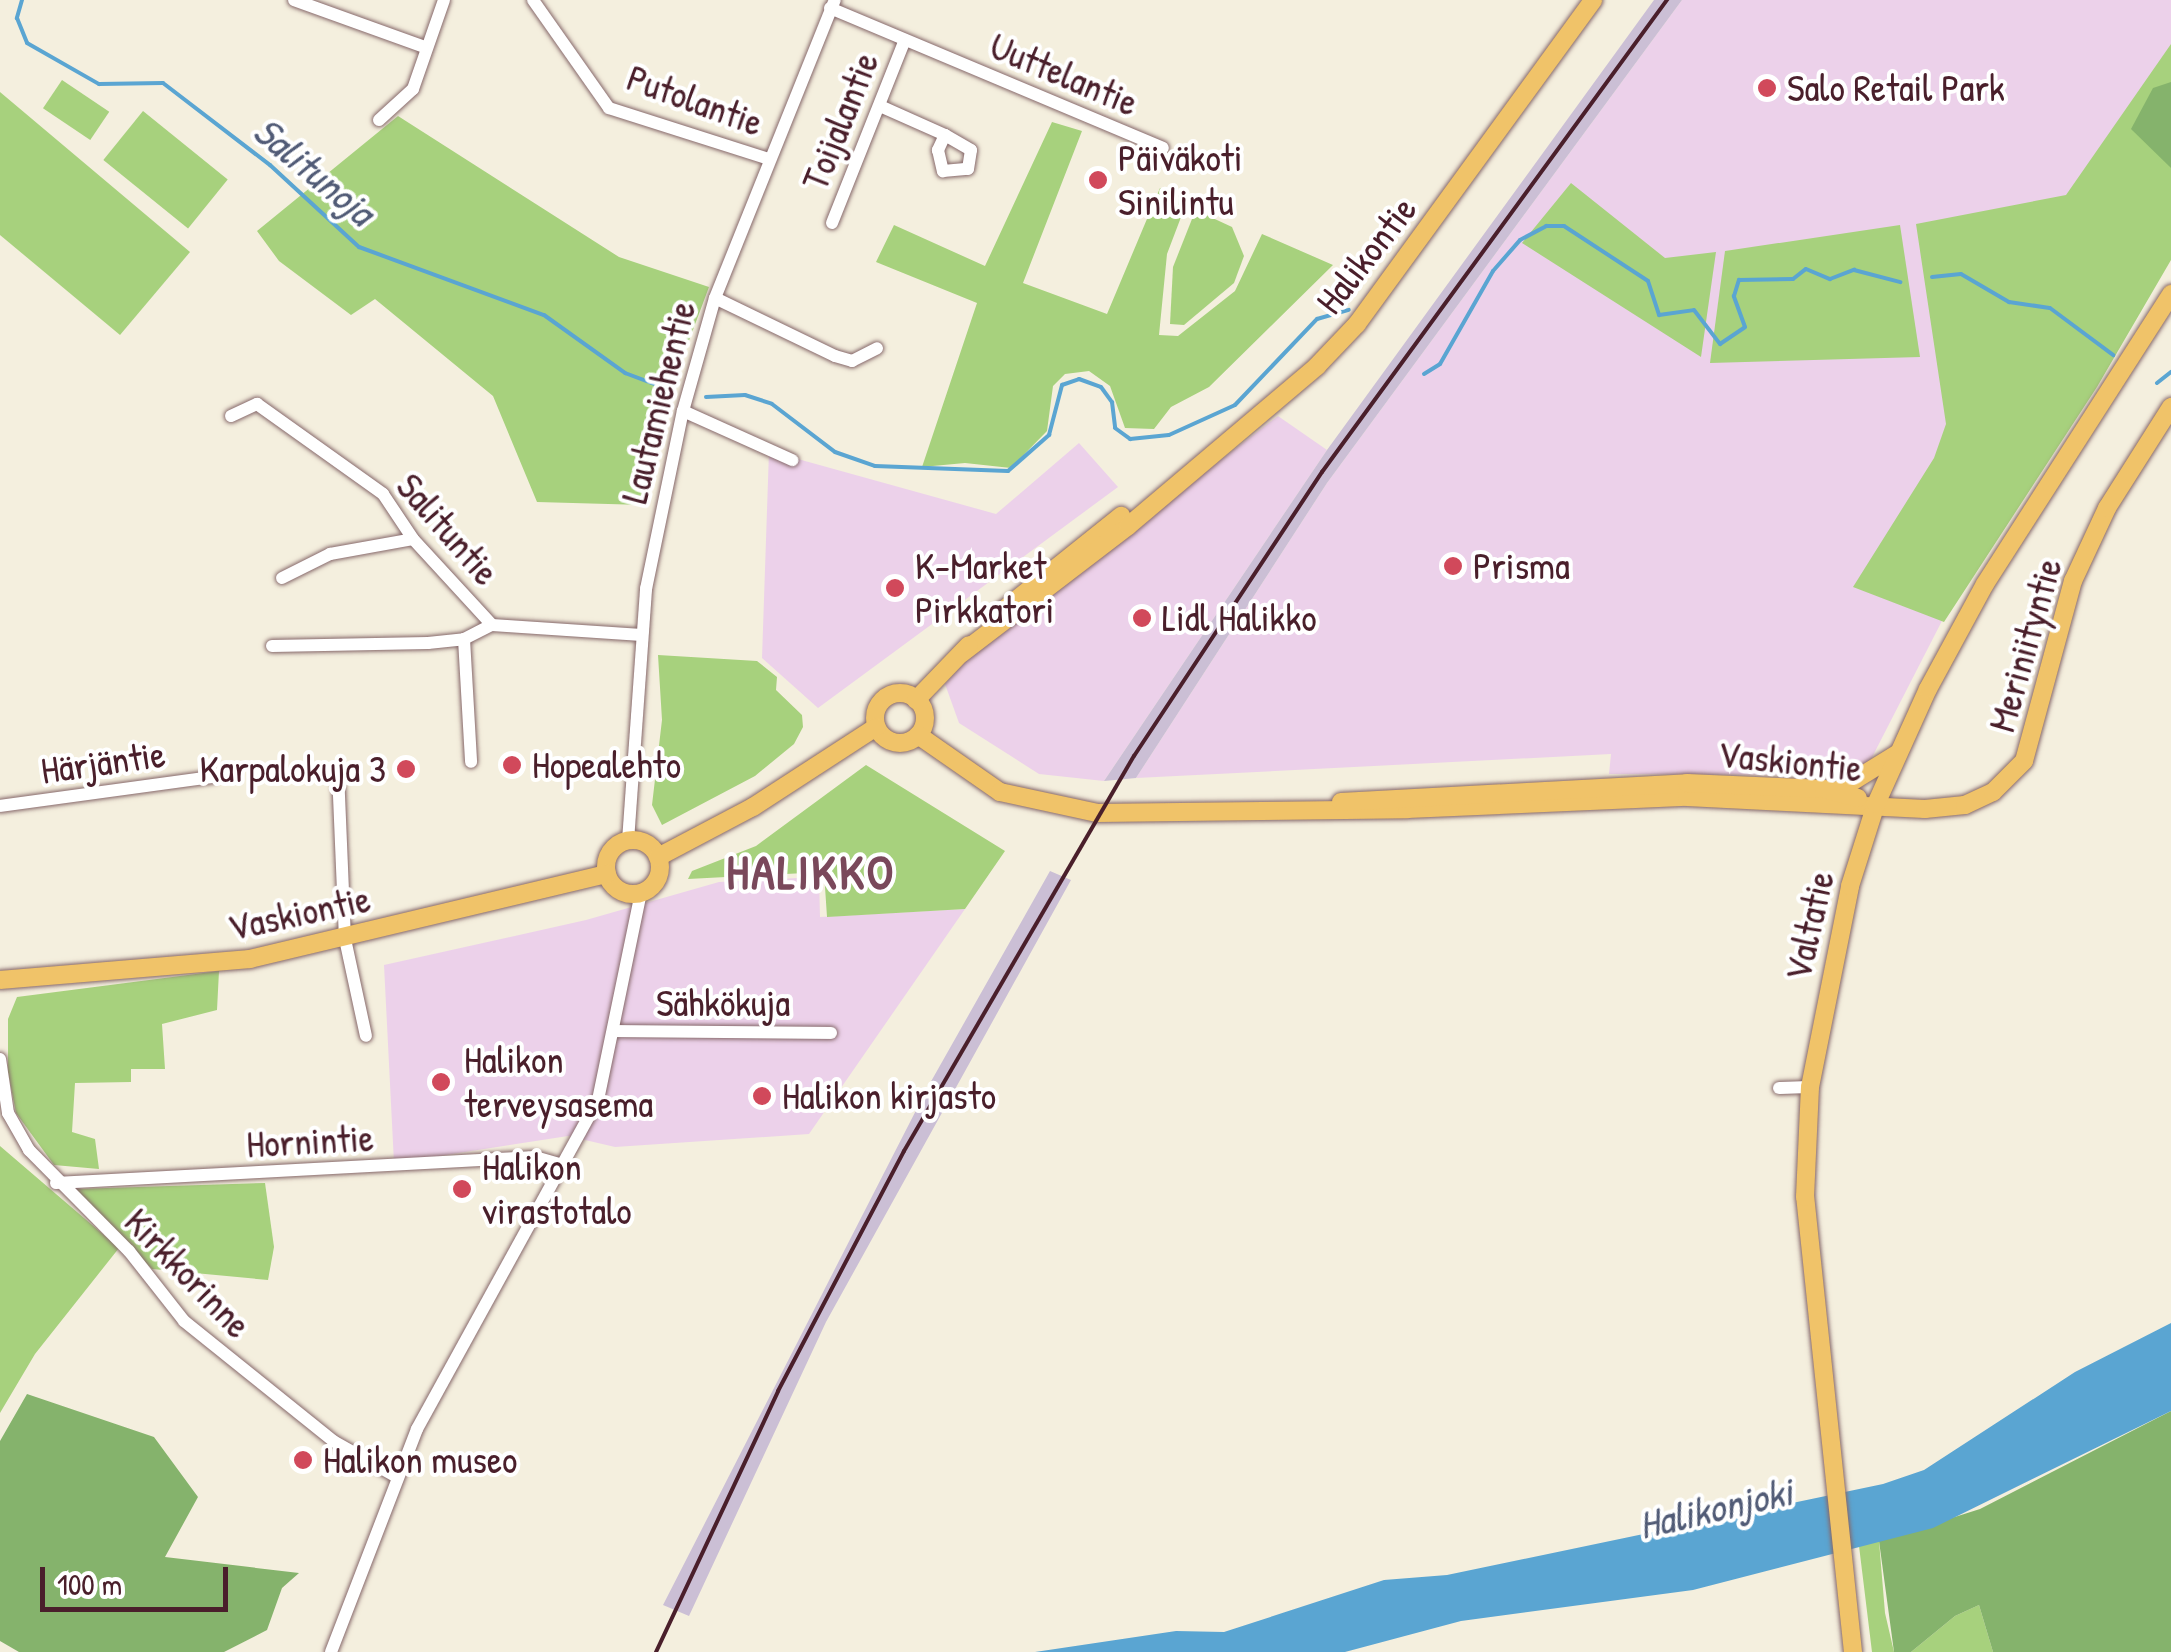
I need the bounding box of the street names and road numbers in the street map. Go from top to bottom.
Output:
street label: Uuttelantie [983,22,1145,126]
street label: Toijalantie [792,46,888,196]
street label: Putolantie [621,55,769,145]
street label: Halikontie [1306,187,1426,323]
street label: Lautamiehentie [611,296,705,508]
street label: Salituntie [387,464,509,594]
street label: Meriniityntie [1979,553,2071,737]
street label: Härjäntie [38,731,168,793]
street label: Vaskiontie [1716,731,1864,791]
street label: Valtatie [1774,867,1844,985]
street label: Vaskiontie [224,876,374,950]
street label: Sähkökuja [656,980,790,1026]
street label: Hornintie [245,1115,375,1167]
street label: Kirkkorinne [115,1199,261,1347]

